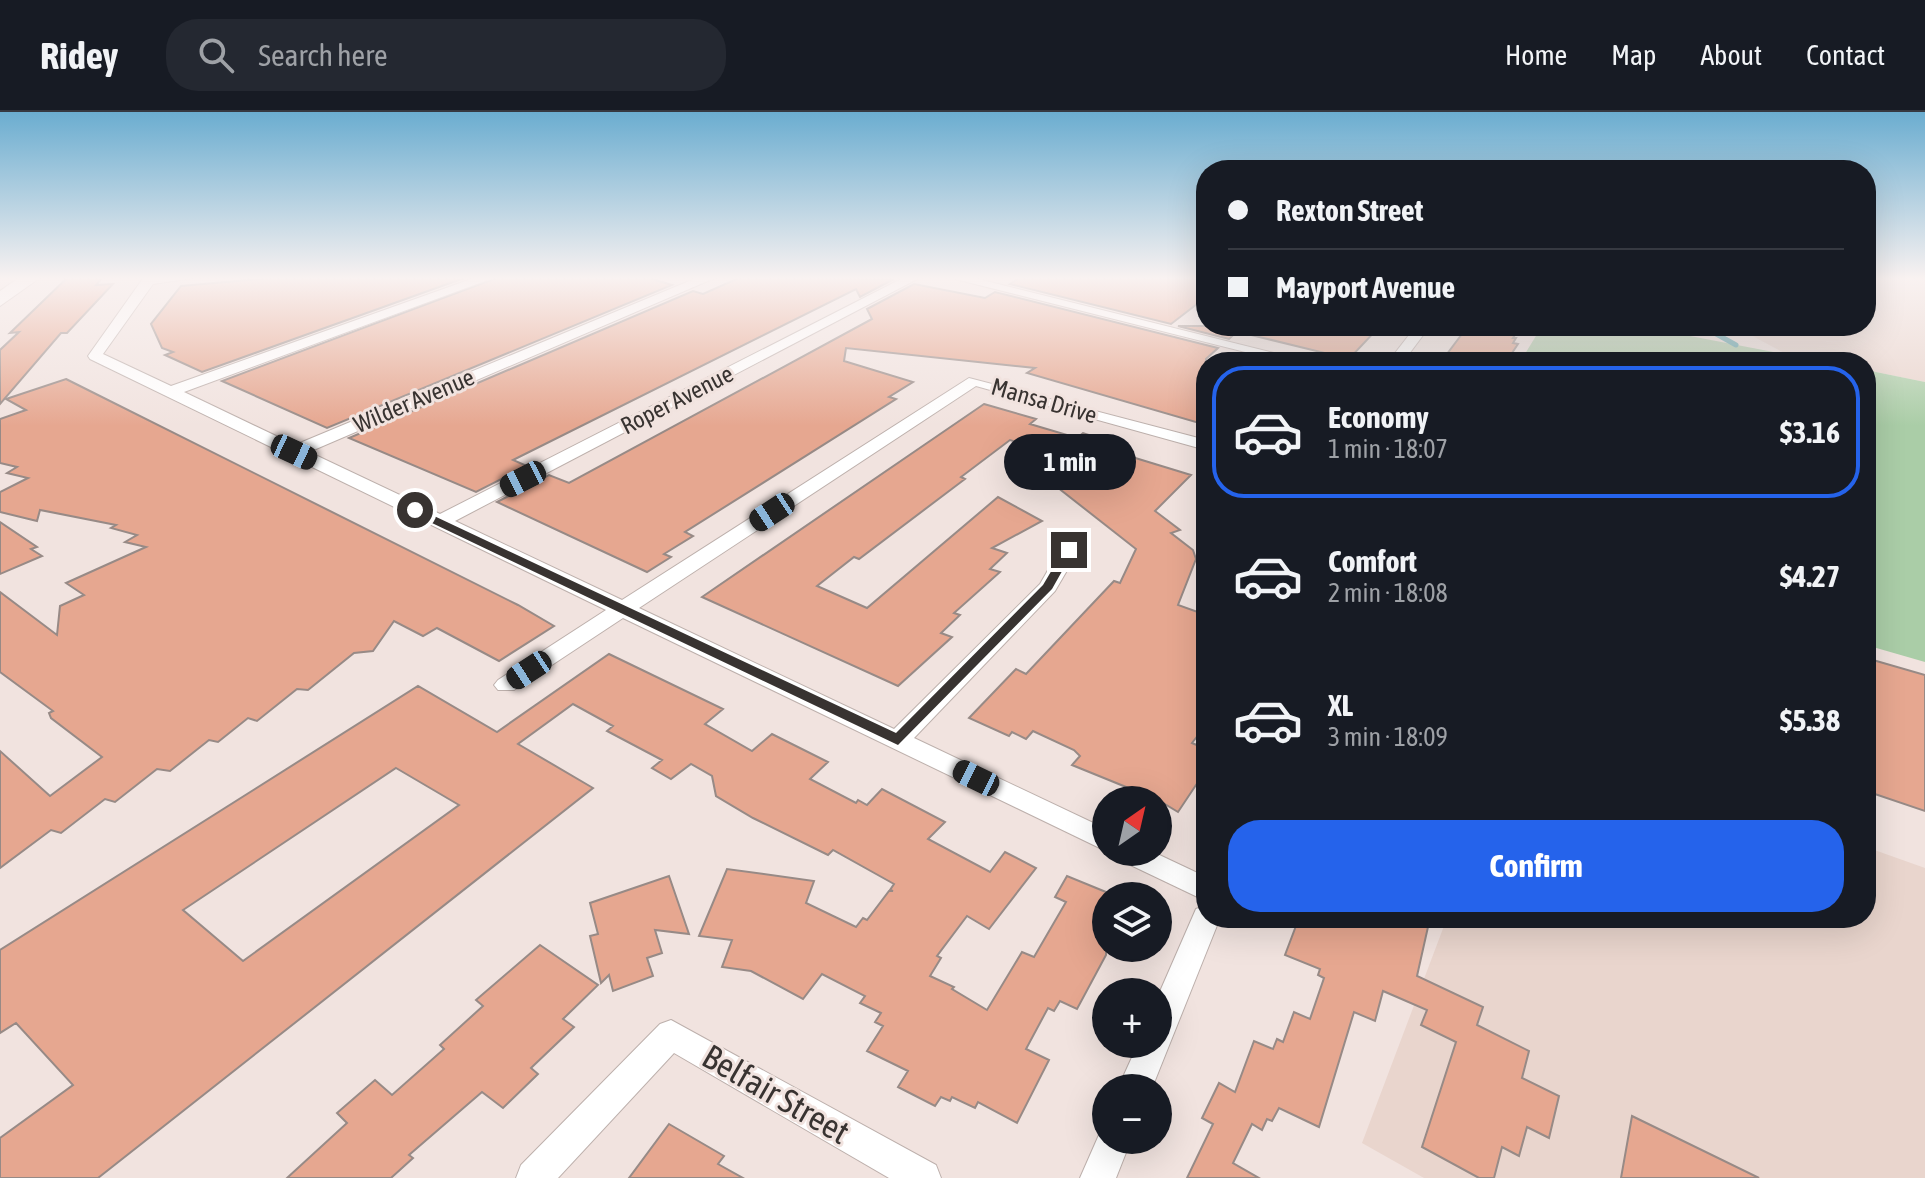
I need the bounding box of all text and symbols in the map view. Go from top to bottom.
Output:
search box [166,19,726,91]
icon: search [194,33,238,77]
text: Ridey [40,34,118,77]
text: Search here [258,38,388,72]
text: Home [1505,39,1567,71]
text: Map [1611,39,1656,71]
text: About [1700,39,1762,71]
text: Contact [1806,39,1885,71]
text: Rexton Street [1276,193,1423,227]
text: Mayport Avenue [1276,270,1455,304]
street label: Roper Avenue [616,360,737,439]
street label: Wilder Avenue [350,363,478,438]
street label: Mansa Drive [988,373,1100,428]
icon: car [1232,396,1304,468]
text: Economy [1328,400,1429,434]
text: $3.16 [1780,415,1840,449]
car [267,431,321,473]
callout: 1 min [1003,434,1135,490]
text: 1 min · 18:07 [1328,434,1448,464]
text: 1 min [1043,447,1097,477]
car [496,457,550,501]
car [745,489,799,535]
route start [397,492,433,528]
route end [1051,532,1087,568]
icon: car [1232,540,1304,612]
text: Comfort [1328,544,1417,578]
text: $4.27 [1780,559,1840,593]
text: 2 min · 18:08 [1328,578,1448,608]
car [502,647,556,693]
icon: car [1232,684,1304,756]
text: XL [1328,688,1353,722]
text: $5.38 [1780,703,1840,737]
text: 3 min · 18:09 [1328,722,1448,752]
car [949,757,1003,799]
north arrow [1092,786,1172,866]
map controls [1092,786,1172,1154]
button: Confirm [1228,820,1844,912]
button: layers [1092,882,1172,962]
button: + [1092,978,1172,1058]
street label: Belfair Street [696,1036,857,1151]
button: − [1092,1074,1172,1154]

